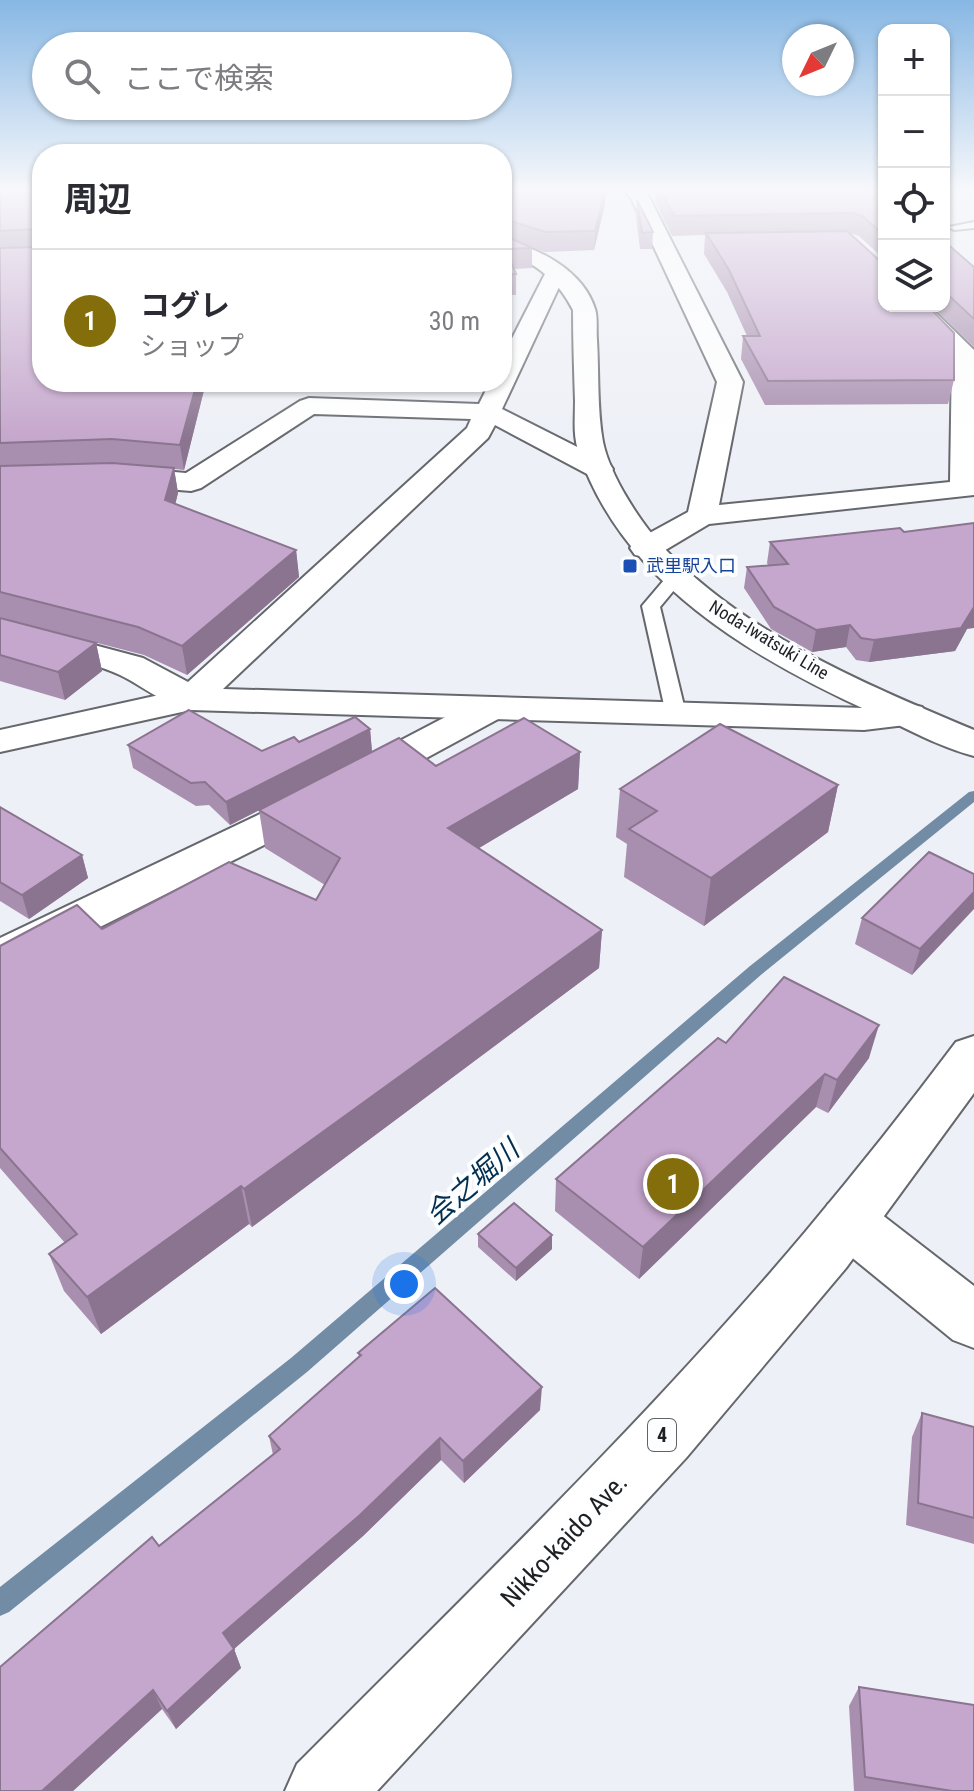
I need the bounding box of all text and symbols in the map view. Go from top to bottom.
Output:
north arrow [782,24,854,96]
map controls [878,24,950,312]
button: + [878,24,950,96]
search box [32,32,512,120]
icon: search [60,54,104,98]
text: ここで検索 [124,61,274,96]
button: − [878,96,950,168]
button: locate [878,168,950,240]
text: 周辺 [64,179,132,219]
button: layers [878,240,950,312]
text: コグレ [140,288,230,323]
text: 1 [83,306,97,336]
text: 30 m [429,306,480,336]
text: ショップ [140,331,244,361]
place label: 武里駅入口 [646,555,736,576]
marker: 武里駅入口 [621,557,639,575]
street label: Noda-Iwatsuki Line [706,596,833,683]
water label: 会之堀川 [419,1131,528,1232]
pin: 1 [647,1154,699,1214]
your location [384,1264,424,1304]
road number: 4 [648,1419,676,1451]
street label: Nikko-kaido Ave. [495,1467,633,1613]

